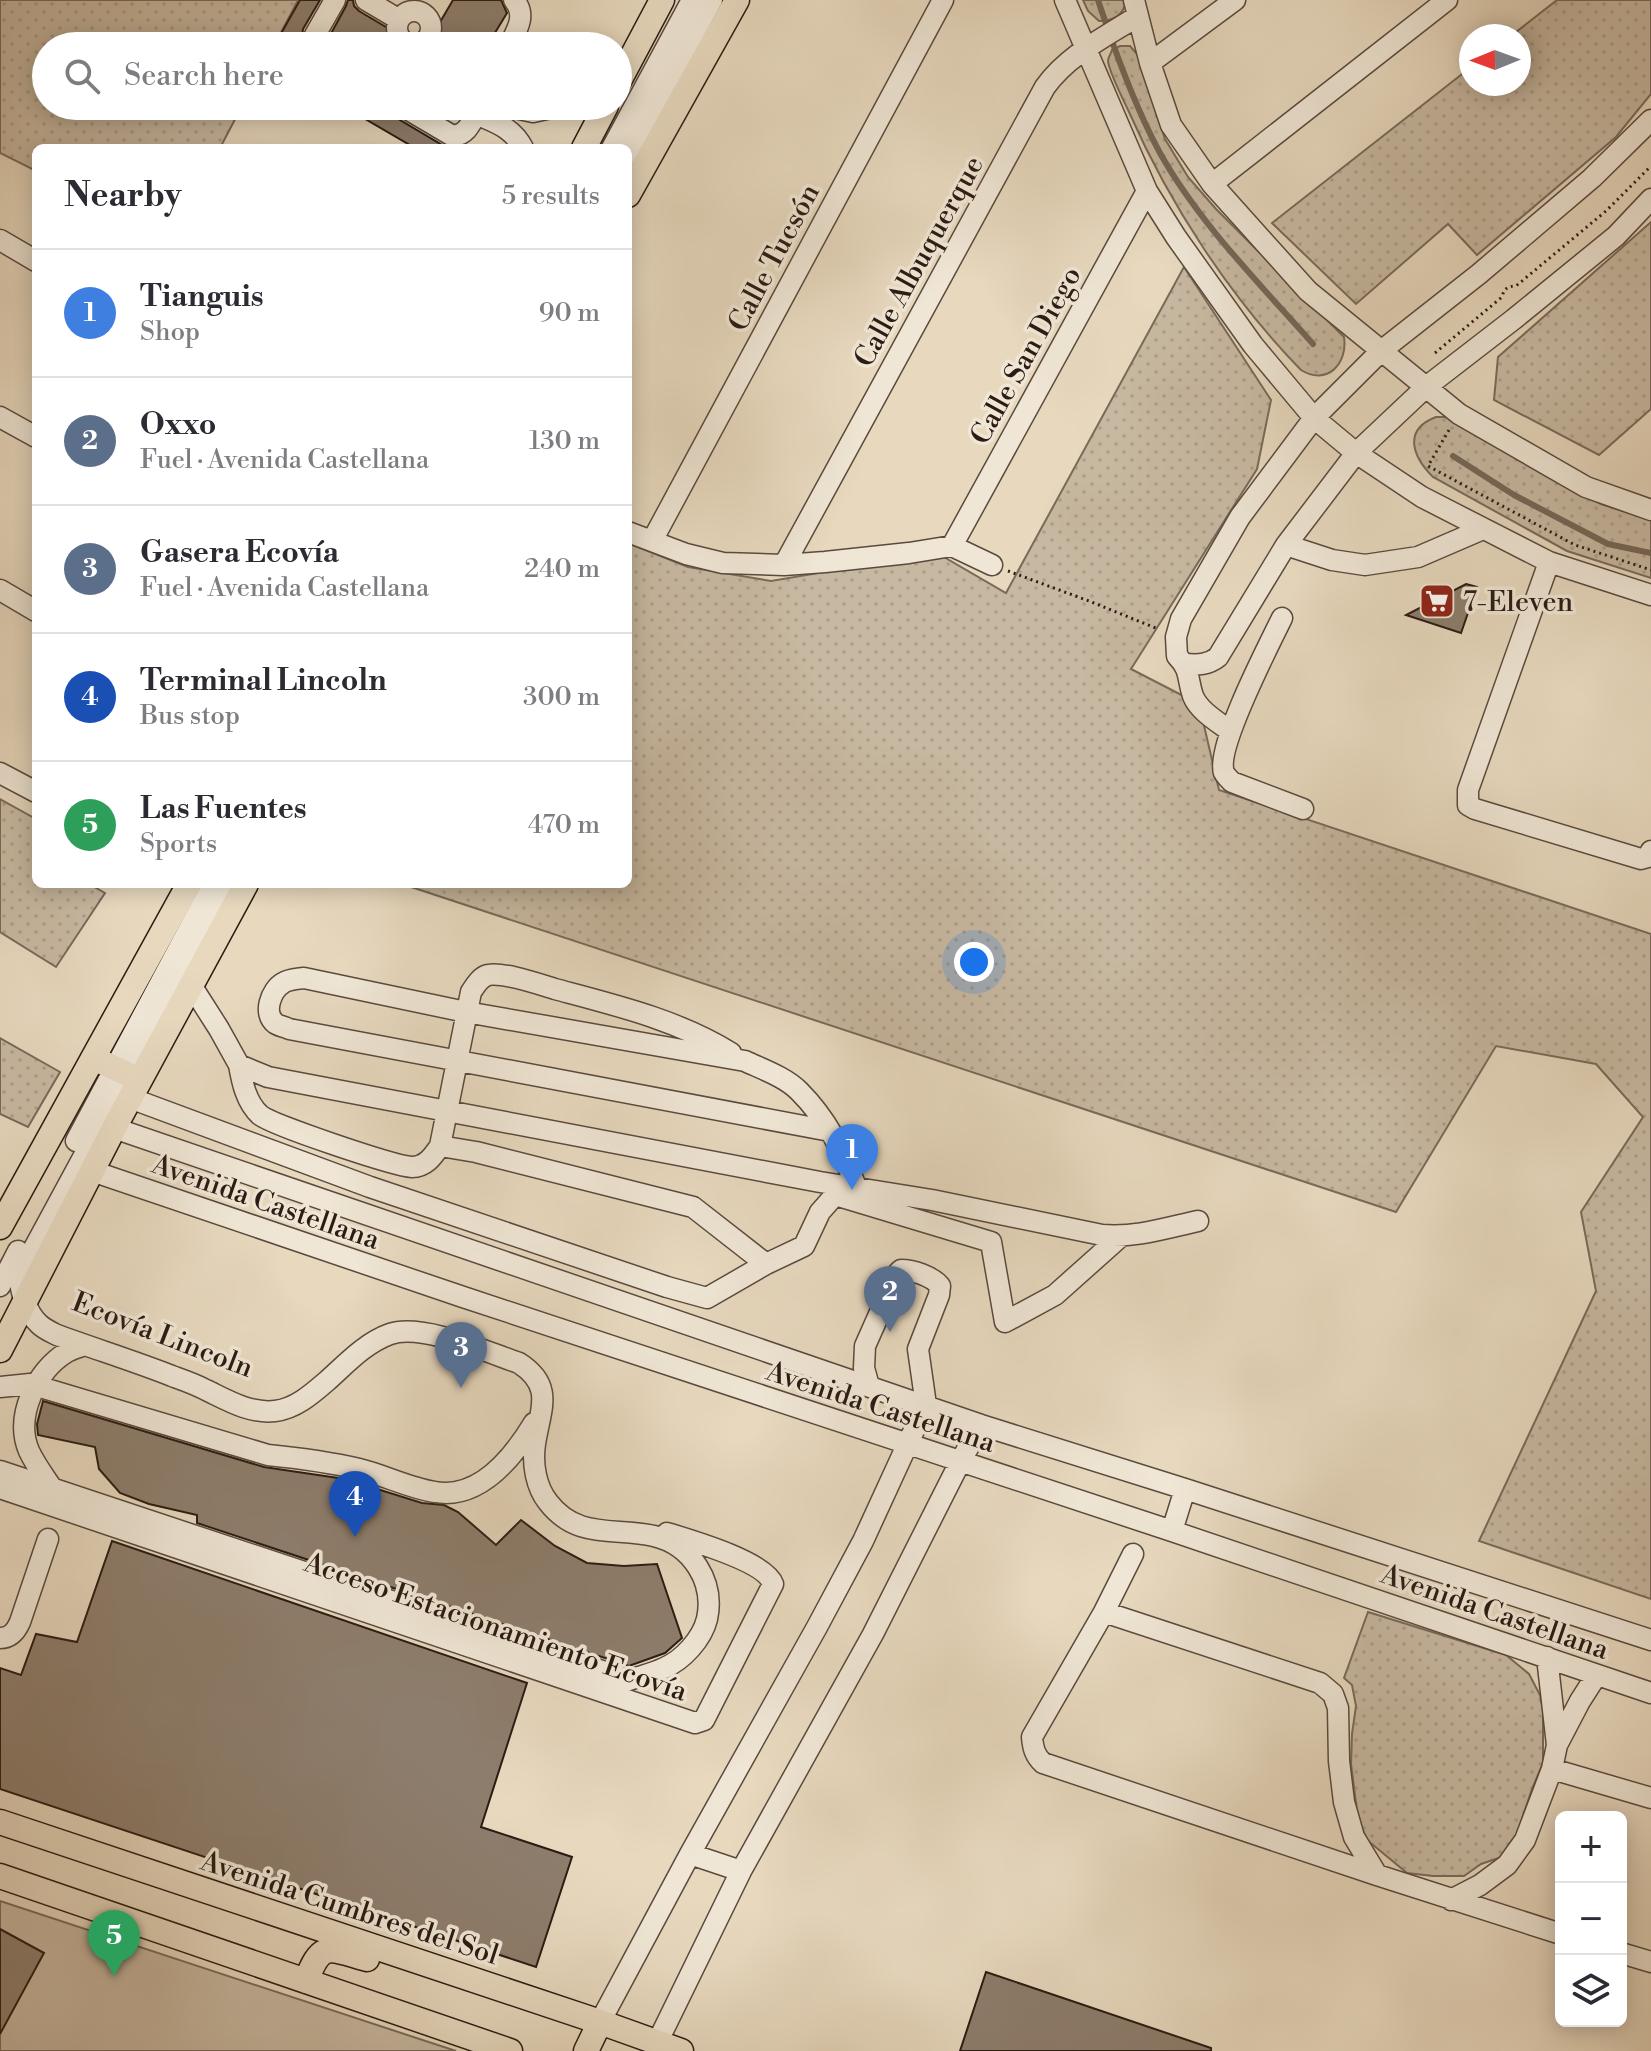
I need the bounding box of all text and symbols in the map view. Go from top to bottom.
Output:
north arrow [1459,24,1531,96]
search box [32,32,632,120]
icon: search [60,54,104,98]
text: Search here [124,57,284,95]
street label: Calle Albuquerque [847,150,992,373]
text: Nearby [64,175,182,217]
street label: Calle Tucsón [721,178,828,337]
text: 5 results [502,180,600,212]
street label: Calle San Diego [963,261,1090,451]
text: Tianguis [140,278,264,316]
text: 1 [84,297,96,329]
text: 90 m [539,297,600,329]
text: Shop [140,316,200,348]
text: Oxxo [140,406,216,444]
text: 2 [82,425,98,457]
text: 130 m [529,425,600,457]
text: Fuel · Avenida Castellana [140,444,429,476]
text: Gasera Ecovía [140,534,339,572]
text: 3 [82,553,98,585]
text: 240 m [524,553,600,585]
text: Fuel · Avenida Castellana [140,572,429,604]
supermarket icon: 7-Eleven [1418,582,1456,620]
place label: 7-Eleven [1463,585,1574,620]
text: Terminal Lincoln [140,662,387,700]
text: 4 [81,681,99,713]
text: 300 m [523,681,600,713]
text: Bus stop [140,700,240,732]
text: Las Fuentes [140,790,307,828]
text: 5 [82,809,98,841]
text: 470 m [528,809,600,841]
text: Sports [140,828,217,860]
your location [954,942,994,982]
pin: 1 [826,1124,878,1190]
street label: Avenida Castellana [146,1147,385,1258]
pin: 2 [864,1266,916,1332]
street label: Ecovía Lincoln [67,1285,258,1386]
pin: 3 [435,1322,487,1388]
street label: Avenida Castellana [761,1354,1000,1461]
pin: 4 [329,1471,381,1537]
street label: Acceso Estacionamiento Ecovía [299,1545,692,1710]
street label: Avenida Castellana [1375,1557,1614,1668]
map controls [1555,1811,1627,2027]
button: + [1555,1811,1627,1883]
street label: Avenida Cumbres del Sol [195,1843,503,1973]
button: − [1555,1883,1627,1955]
pin: 5 [88,1910,140,1976]
button: layers [1555,1955,1627,2027]

